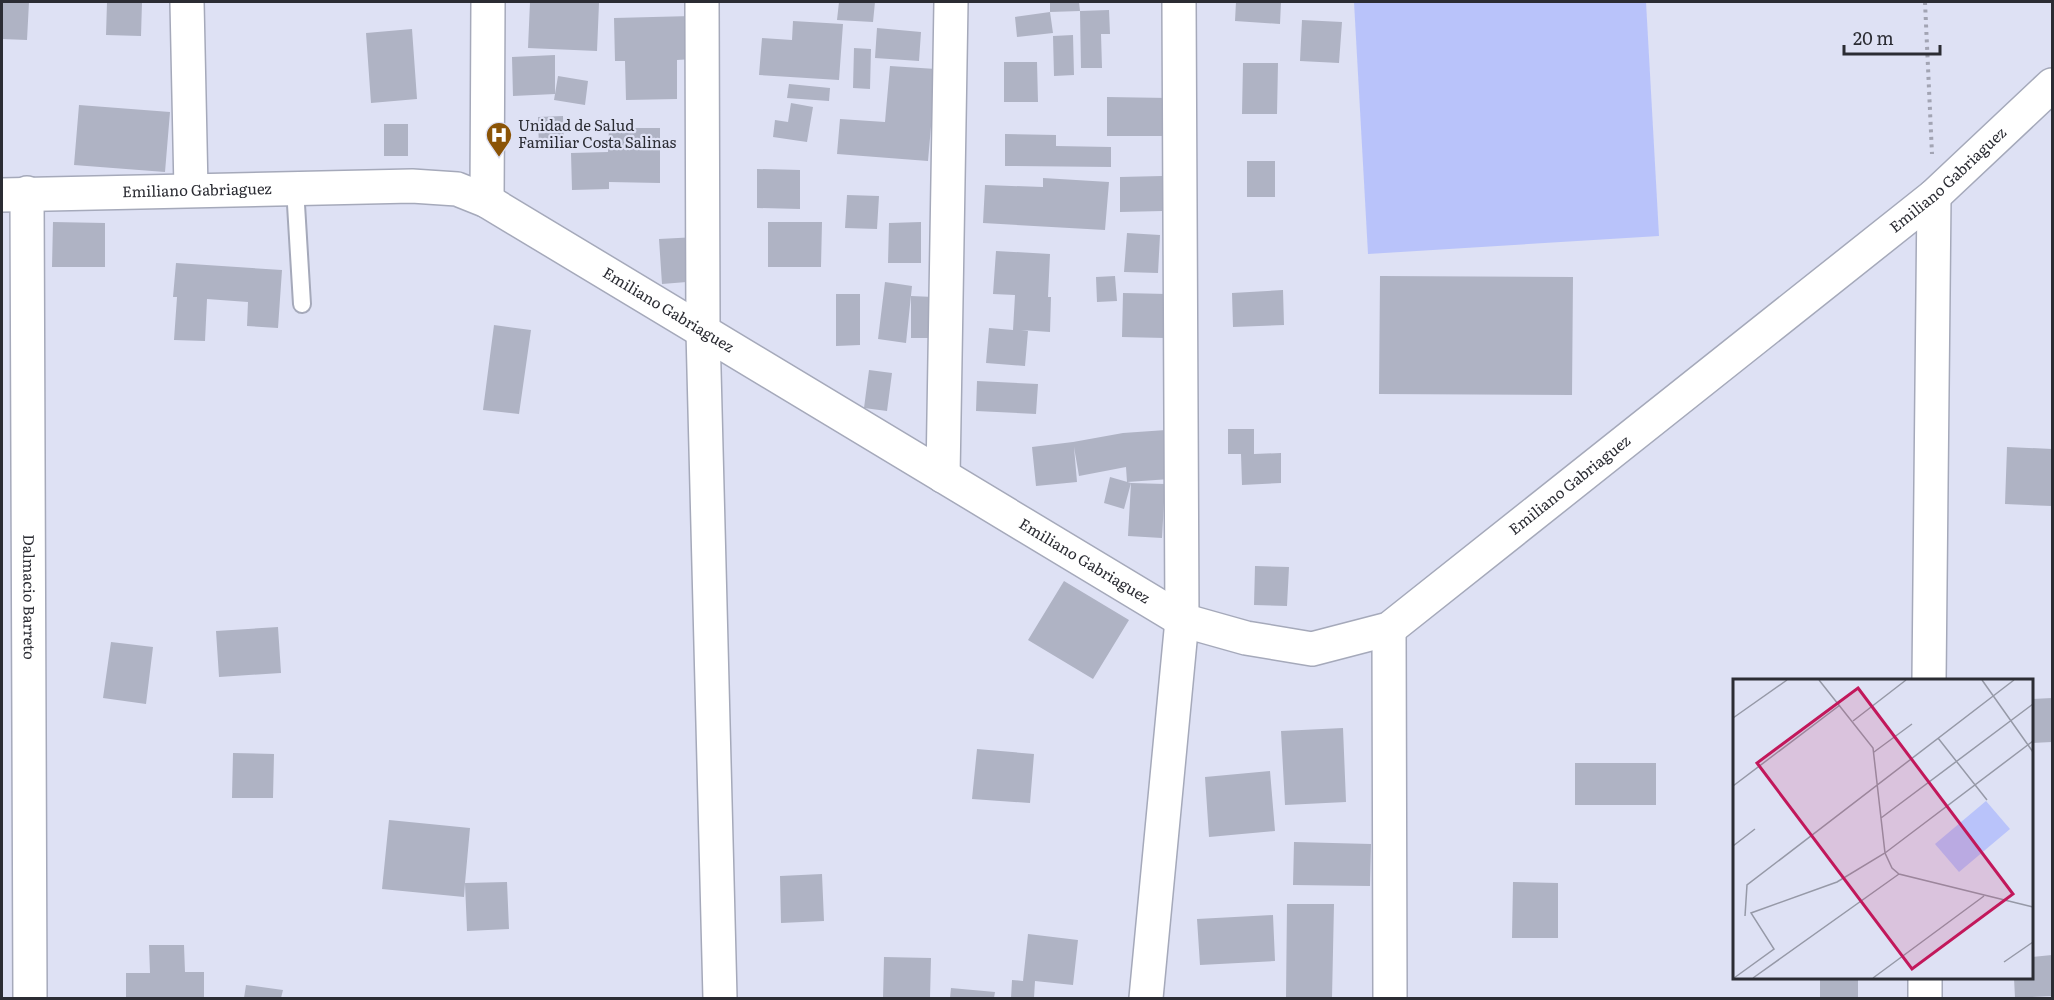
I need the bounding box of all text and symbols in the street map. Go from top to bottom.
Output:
scale bar [1844,18,1940,56]
text: 20 m [1853,24,1894,51]
place label: Unidad de Salud Familiar Costa Salinas [518,113,677,153]
hospital icon: Unidad de Salud Familiar Costa Salinas [484,120,514,158]
street label: Emiliano Gabriaguez [1884,121,2011,237]
street label: Emiliano Gabriaguez [122,176,272,202]
street label: Emiliano Gabriaguez [599,260,739,357]
street label: Emiliano Gabriaguez [1503,429,1635,540]
street label: Emiliano Gabriaguez [1015,511,1155,608]
street label: Dalmacio Barreto [18,534,42,660]
inset map [1733,679,2033,979]

